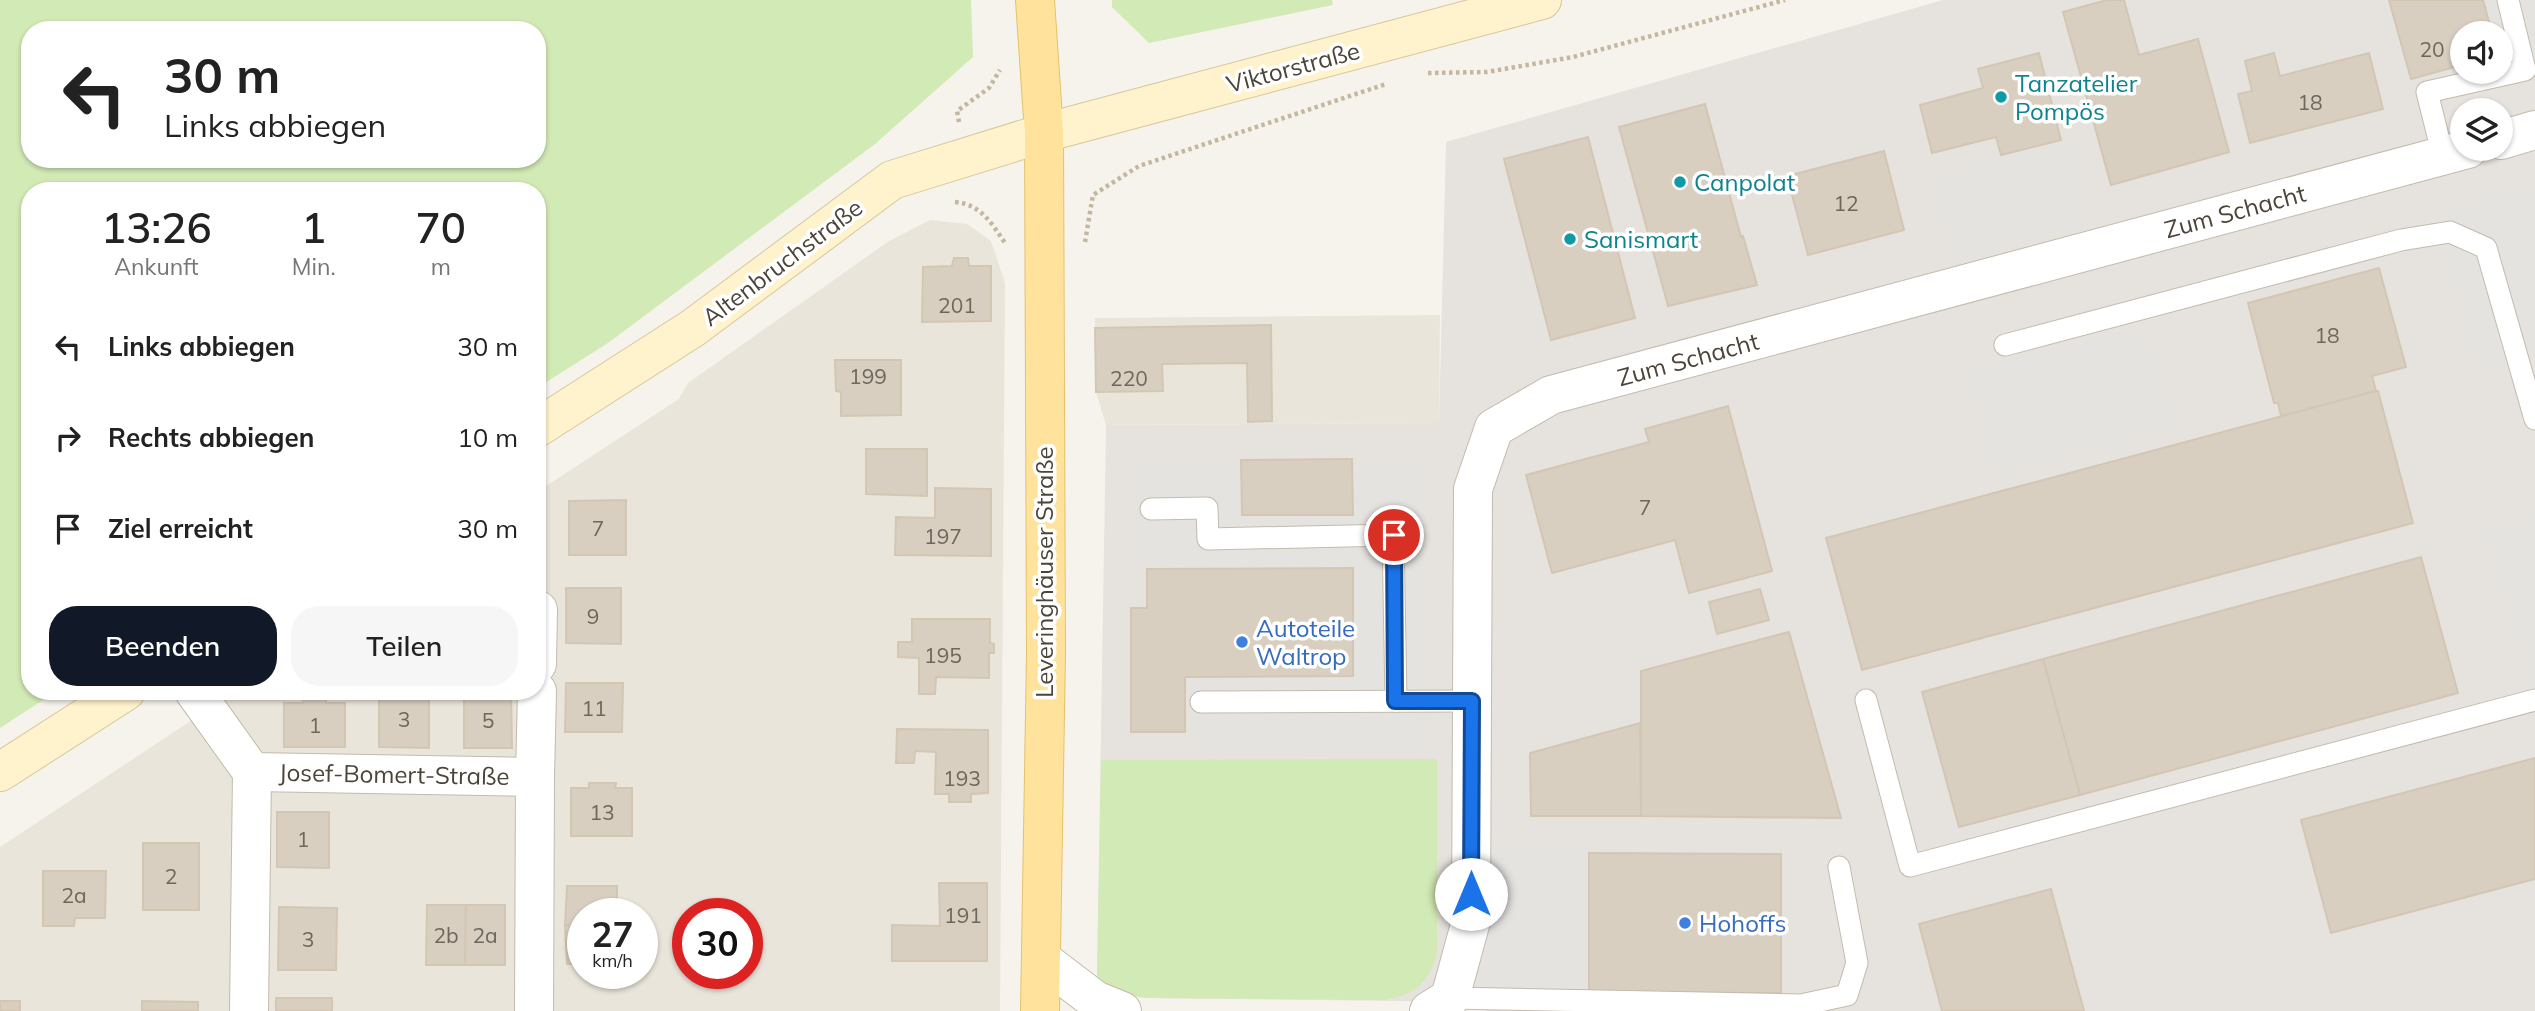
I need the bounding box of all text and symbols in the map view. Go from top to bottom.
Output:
map controls [2450,21,2513,161]
button: sound [2450,21,2513,84]
street label: Viktorstraße [1223,35,1363,99]
house number: 20 [2419,36,2445,62]
text: 30 m [164,44,280,105]
icon: left [49,49,140,140]
place label: Tanzatelier Pompös [2015,68,2138,126]
marker: Tanzatelier Pompös [1993,89,2009,105]
house number: 18 [2297,89,2323,115]
button: layers [2450,98,2513,161]
text: Links abbiegen [164,105,386,145]
place label: Canpolat [1694,167,1795,197]
marker: Canpolat [1672,174,1688,190]
street label: Zum Schacht [2161,178,2309,244]
house number: 12 [1833,190,1859,216]
street label: Altenbruchstraße [696,192,868,332]
text: 13:26 [101,201,212,254]
text: 1 [301,201,326,254]
text: 70 [416,201,466,254]
place label: Sanismart [1584,224,1698,254]
marker: Sanismart [1562,231,1578,247]
text: Ankunft [114,252,198,281]
text: Min. [292,252,336,281]
text: m [431,252,451,281]
house number: 201 [938,292,976,318]
house number: 18 [2314,322,2340,348]
street label: Zum Schacht [1614,326,1762,392]
icon: left [49,328,87,366]
text: Links abbiegen [108,330,295,363]
text: 30 m [457,330,518,363]
house number: 199 [849,363,887,389]
house number: 220 [1110,365,1148,391]
icon: right [49,419,87,457]
text: Rechts abbiegen [108,421,314,454]
text: 10 m [457,421,518,454]
street label: Leveringhäuser Straße [1029,446,1059,698]
house number: 7 [1639,494,1651,520]
pin [1364,505,1424,565]
icon: arrive [49,510,87,548]
text: Ziel erreicht [108,512,253,545]
text: 30 m [457,512,518,545]
house number: 7 [592,515,604,541]
icon: arrive [1375,516,1413,554]
house number: 197 [924,523,962,549]
house number: 9 [587,603,599,629]
button: Beenden [49,606,277,686]
button: Teilen [291,606,518,686]
place label: Autoteile Waltrop [1256,613,1355,671]
marker: Autoteile Waltrop [1234,634,1250,650]
house number: 195 [924,642,962,668]
house number: 11 [581,695,607,721]
house number: 3 [398,706,410,732]
house number: 5 [482,707,494,733]
house number: 1 [309,712,321,738]
street label: Josef-Bomert-Straße [278,757,510,791]
house number: 193 [943,765,981,791]
house number: 13 [589,799,615,825]
house number: 1 [297,826,309,852]
position arrow [1434,857,1508,931]
house number: 2 [165,863,177,889]
house number: 2a [61,882,87,908]
speed limit sign: 30 [672,898,763,989]
house number: 191 [944,902,982,928]
place label: Hohoffs [1699,908,1786,938]
text: 27 [591,912,634,956]
marker: Hohoffs [1677,915,1693,931]
house number: 2b [433,922,459,948]
house number: 2a [472,922,498,948]
house number: 3 [302,926,314,952]
text: km/h [592,949,633,972]

